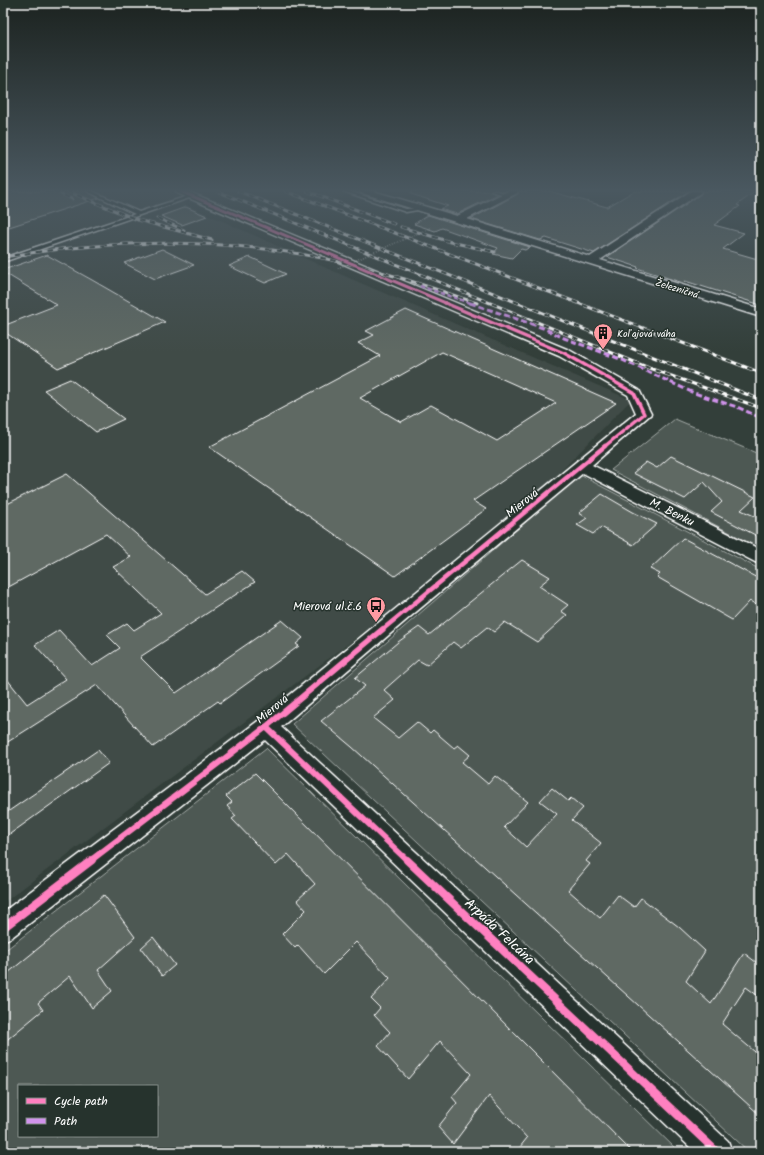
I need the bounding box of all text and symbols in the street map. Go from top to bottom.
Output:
street label: Železničná [653,275,701,303]
building icon: Koľajová váha [592,322,614,350]
place label: Koľajová váha [617,326,676,342]
street label: Mierová [502,483,544,523]
street label: M. Benku [646,493,698,532]
bus stop icon: Mierová ul.č.6 [365,595,387,623]
place label: Mierová ul.č.6 [293,597,362,616]
street label: Mierová [252,689,294,729]
street label: Arpáda Felcána [459,893,540,970]
legend [18,1085,158,1137]
text: Cycle path [54,1092,108,1111]
text: Path [54,1112,77,1131]

